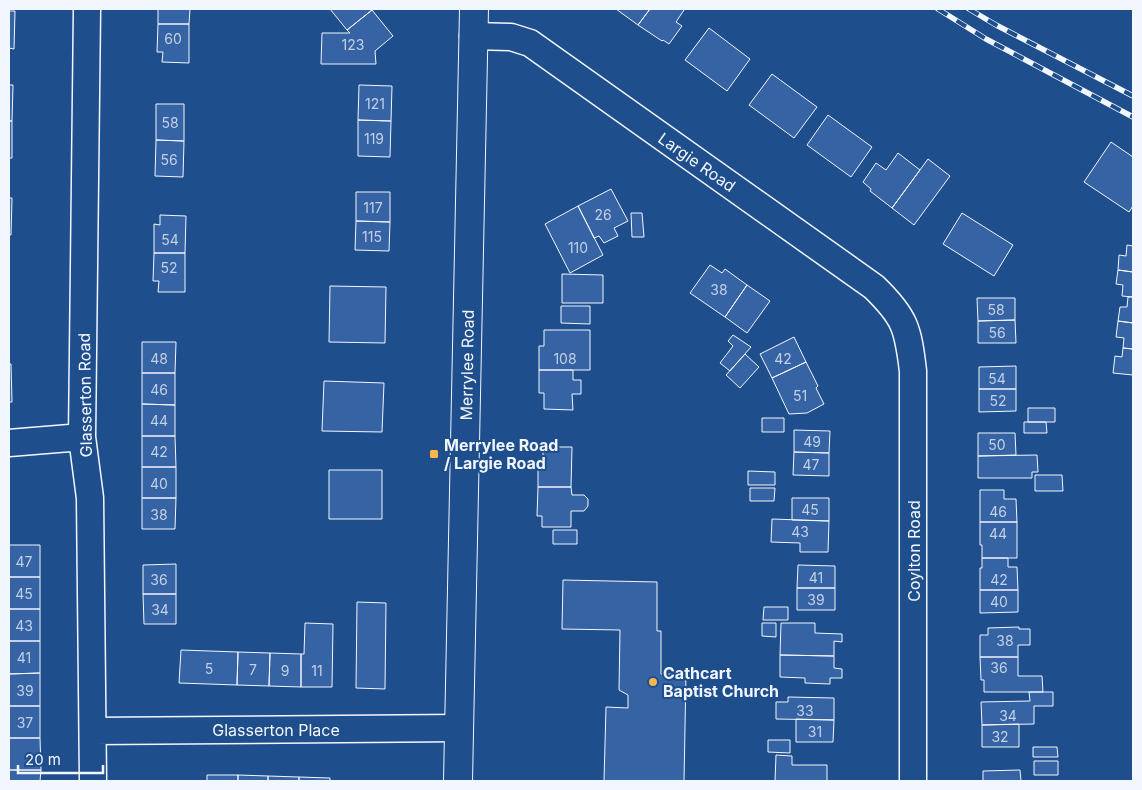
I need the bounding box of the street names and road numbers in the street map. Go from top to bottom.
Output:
street label: Largie Road [654,128,740,196]
street label: Merrylee Road [456,309,478,421]
street label: Glasserton Road [74,333,96,457]
street label: Coylton Road [904,500,924,602]
street label: Glasserton Place [212,720,340,740]

